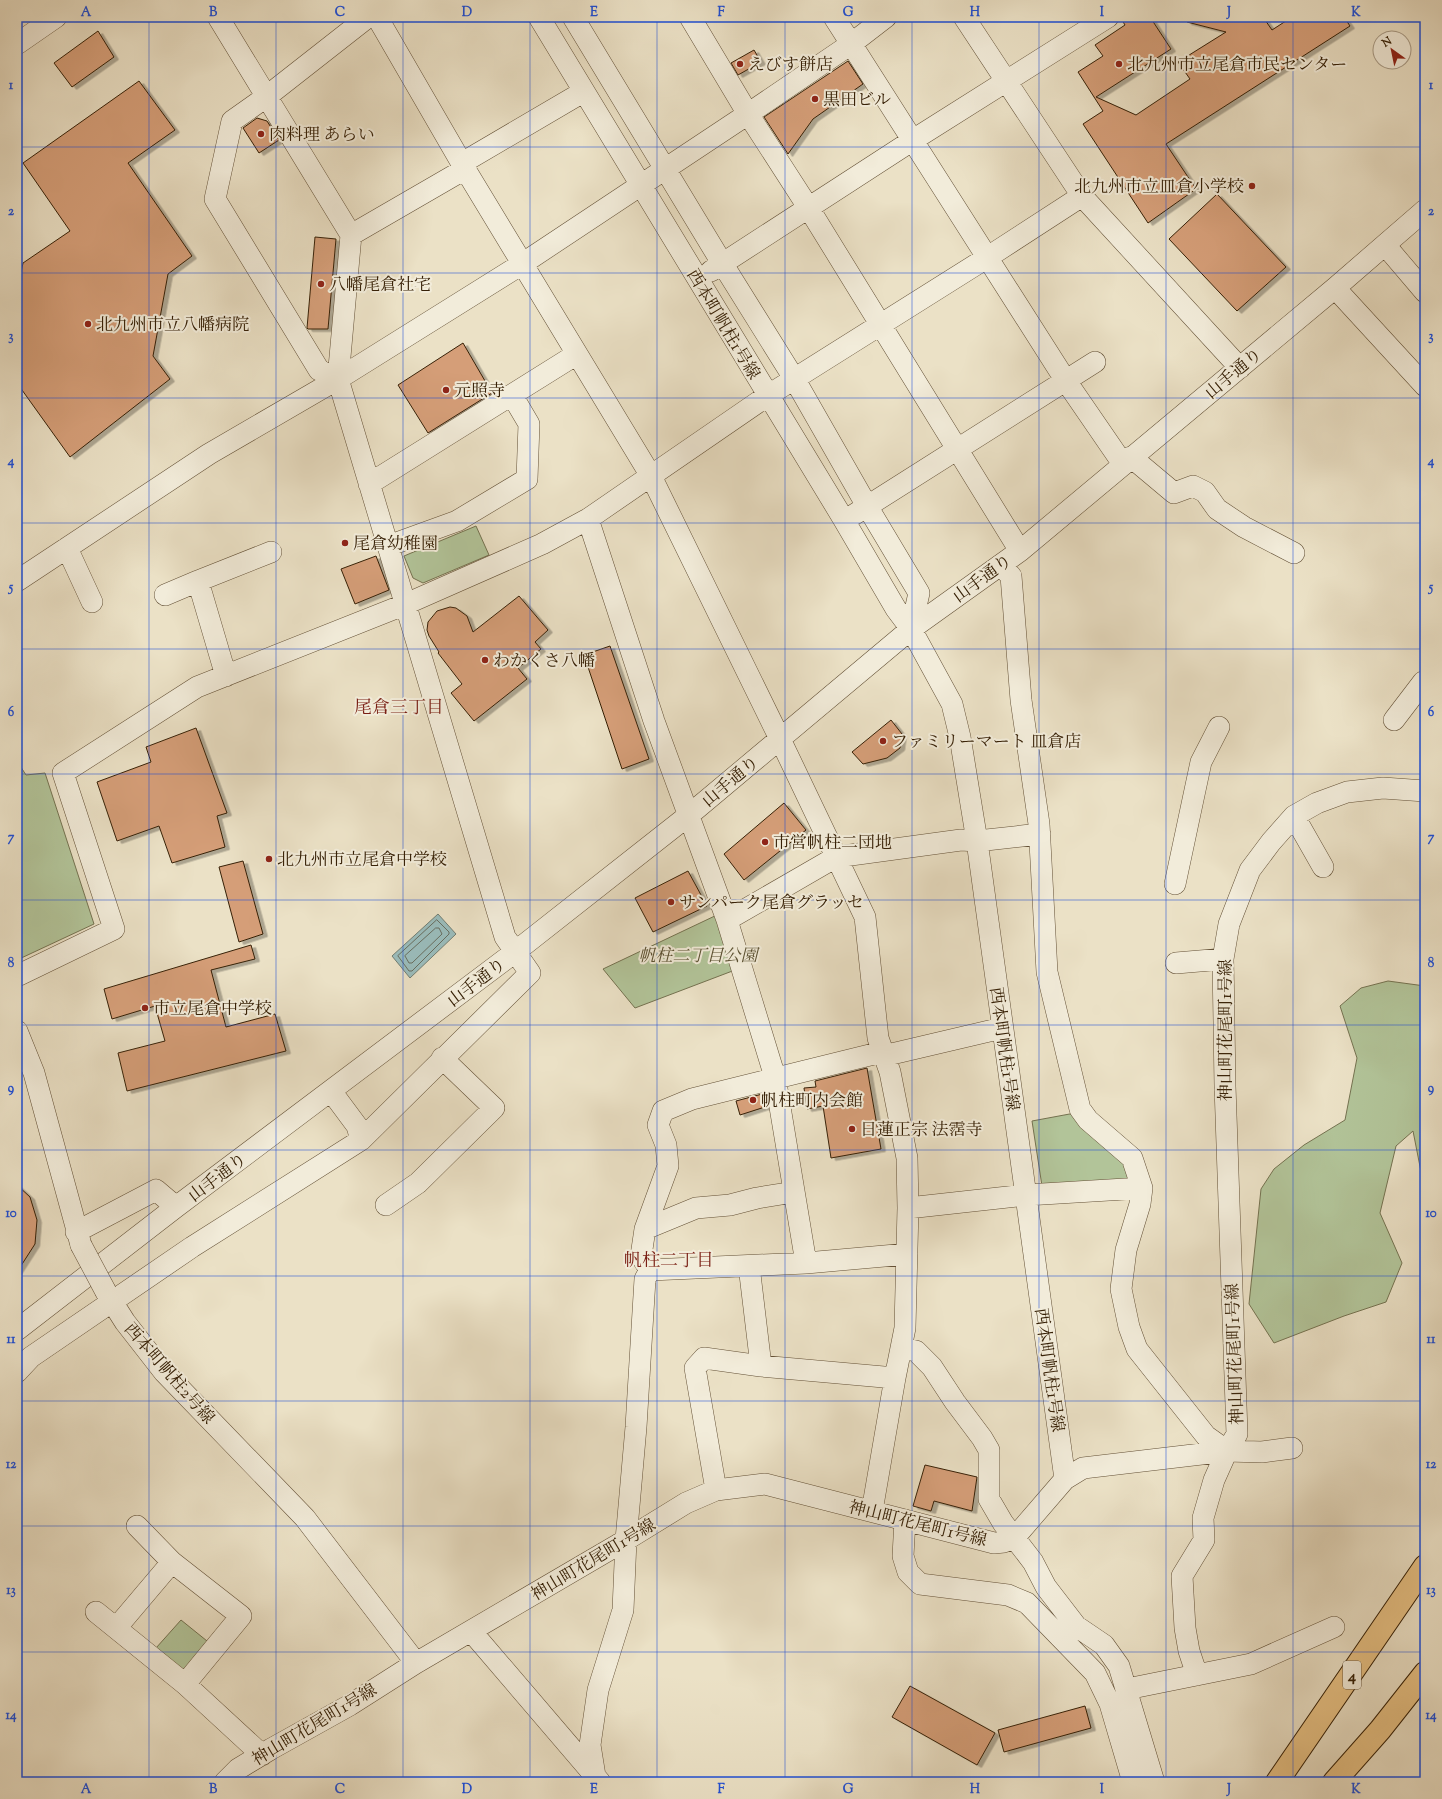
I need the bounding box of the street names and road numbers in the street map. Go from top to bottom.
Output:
street label: 西本町帆柱1号線 [680,265,765,385]
street label: 山手通り [1201,343,1268,406]
street label: 山手通り [949,550,1018,609]
street label: 山手通り [698,751,765,814]
street label: 山手通り [443,954,512,1014]
street label: 神山町花尾町1号線 [1215,959,1239,1101]
street label: 西本町帆柱1号線 [982,986,1024,1113]
street label: 山手通り [184,1149,253,1209]
street label: 神山町花尾町1号線 [1222,1283,1250,1425]
street label: 西本町帆柱1号線 [1027,1307,1069,1434]
street label: 西本町帆柱2号線 [118,1319,219,1430]
street label: 神山町花尾町1号線 [846,1496,989,1554]
street label: 神山町花尾町1号線 [527,1514,661,1608]
road number: 4 [1343,1661,1361,1689]
street label: 神山町花尾町1号線 [248,1679,382,1773]

